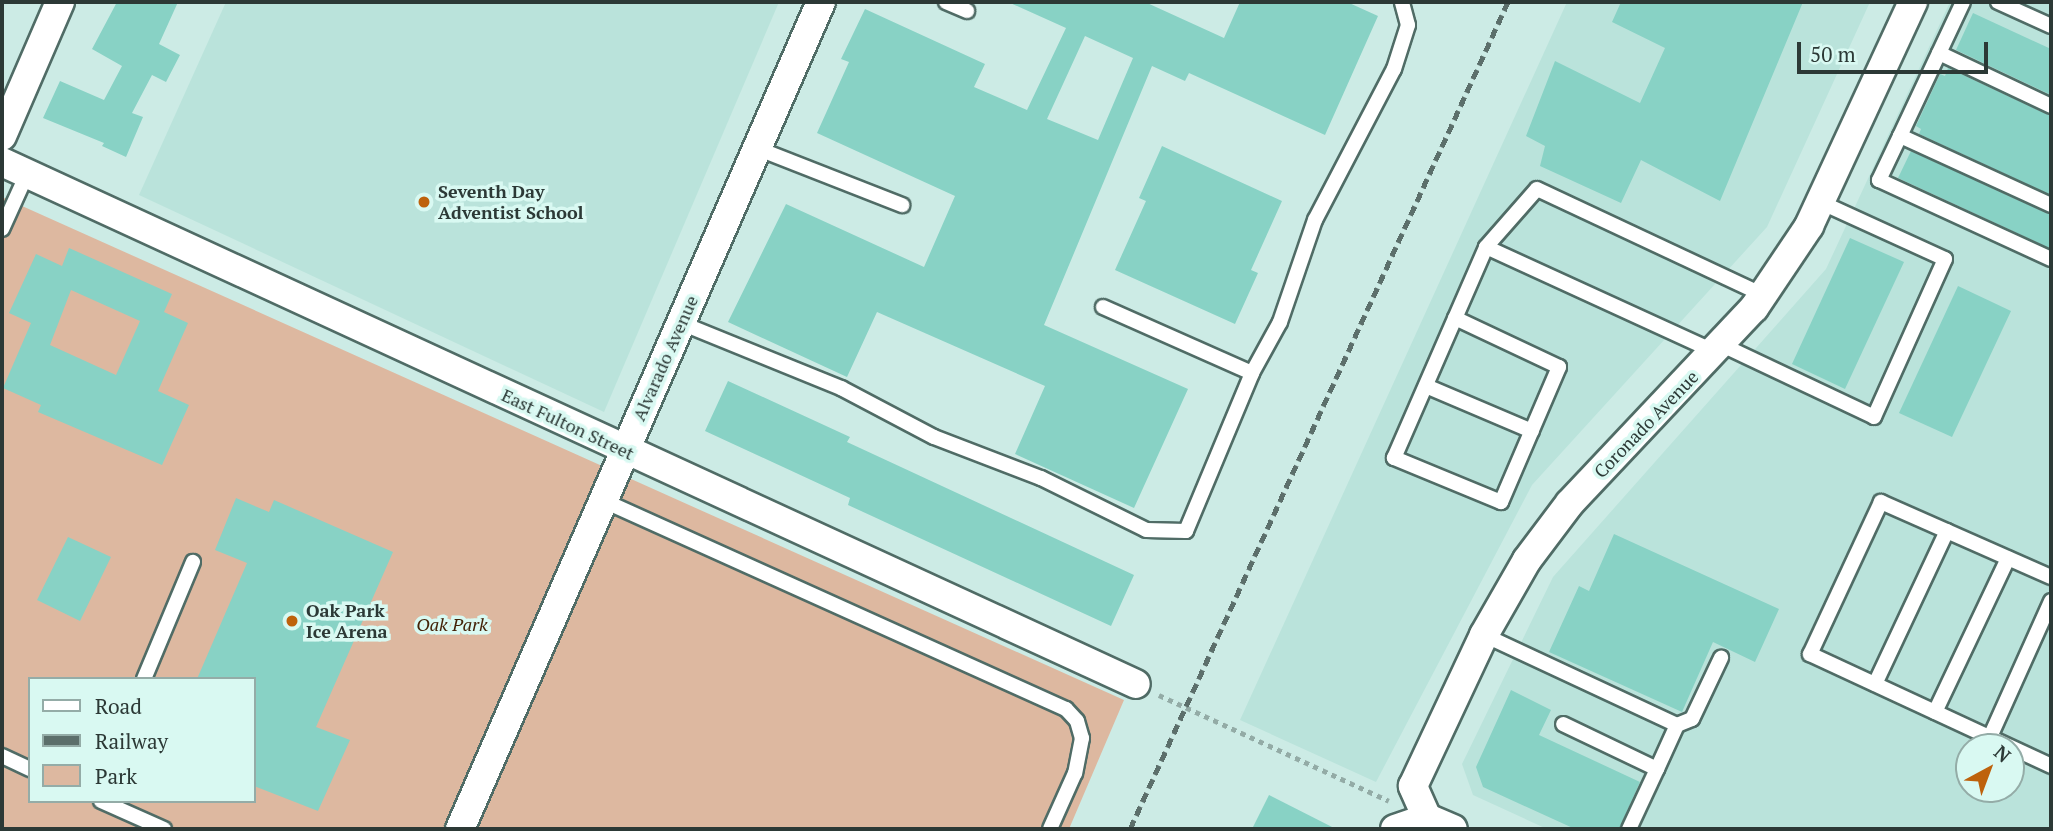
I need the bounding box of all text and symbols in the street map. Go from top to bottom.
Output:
scale bar [1801,28,1992,72]
text: 50 m [1810,40,1856,68]
place label: Seventh Day Adventist School [438,181,584,224]
marker: Seventh Day Adventist School [416,194,432,210]
street label: Alvarado Avenue [628,292,702,424]
street label: Coronado Avenue [1589,366,1703,482]
street label: East Fulton Street [498,384,638,464]
place label: Oak Park Ice Arena [306,600,388,642]
marker: Oak Park Ice Arena [284,613,300,629]
park label: Oak Park [416,613,488,635]
legend [28,677,256,803]
text: Road [95,692,142,720]
text: Railway [95,727,168,755]
north arrow [1955,733,2025,803]
text: N [1989,739,2016,767]
text: Park [95,762,137,790]

